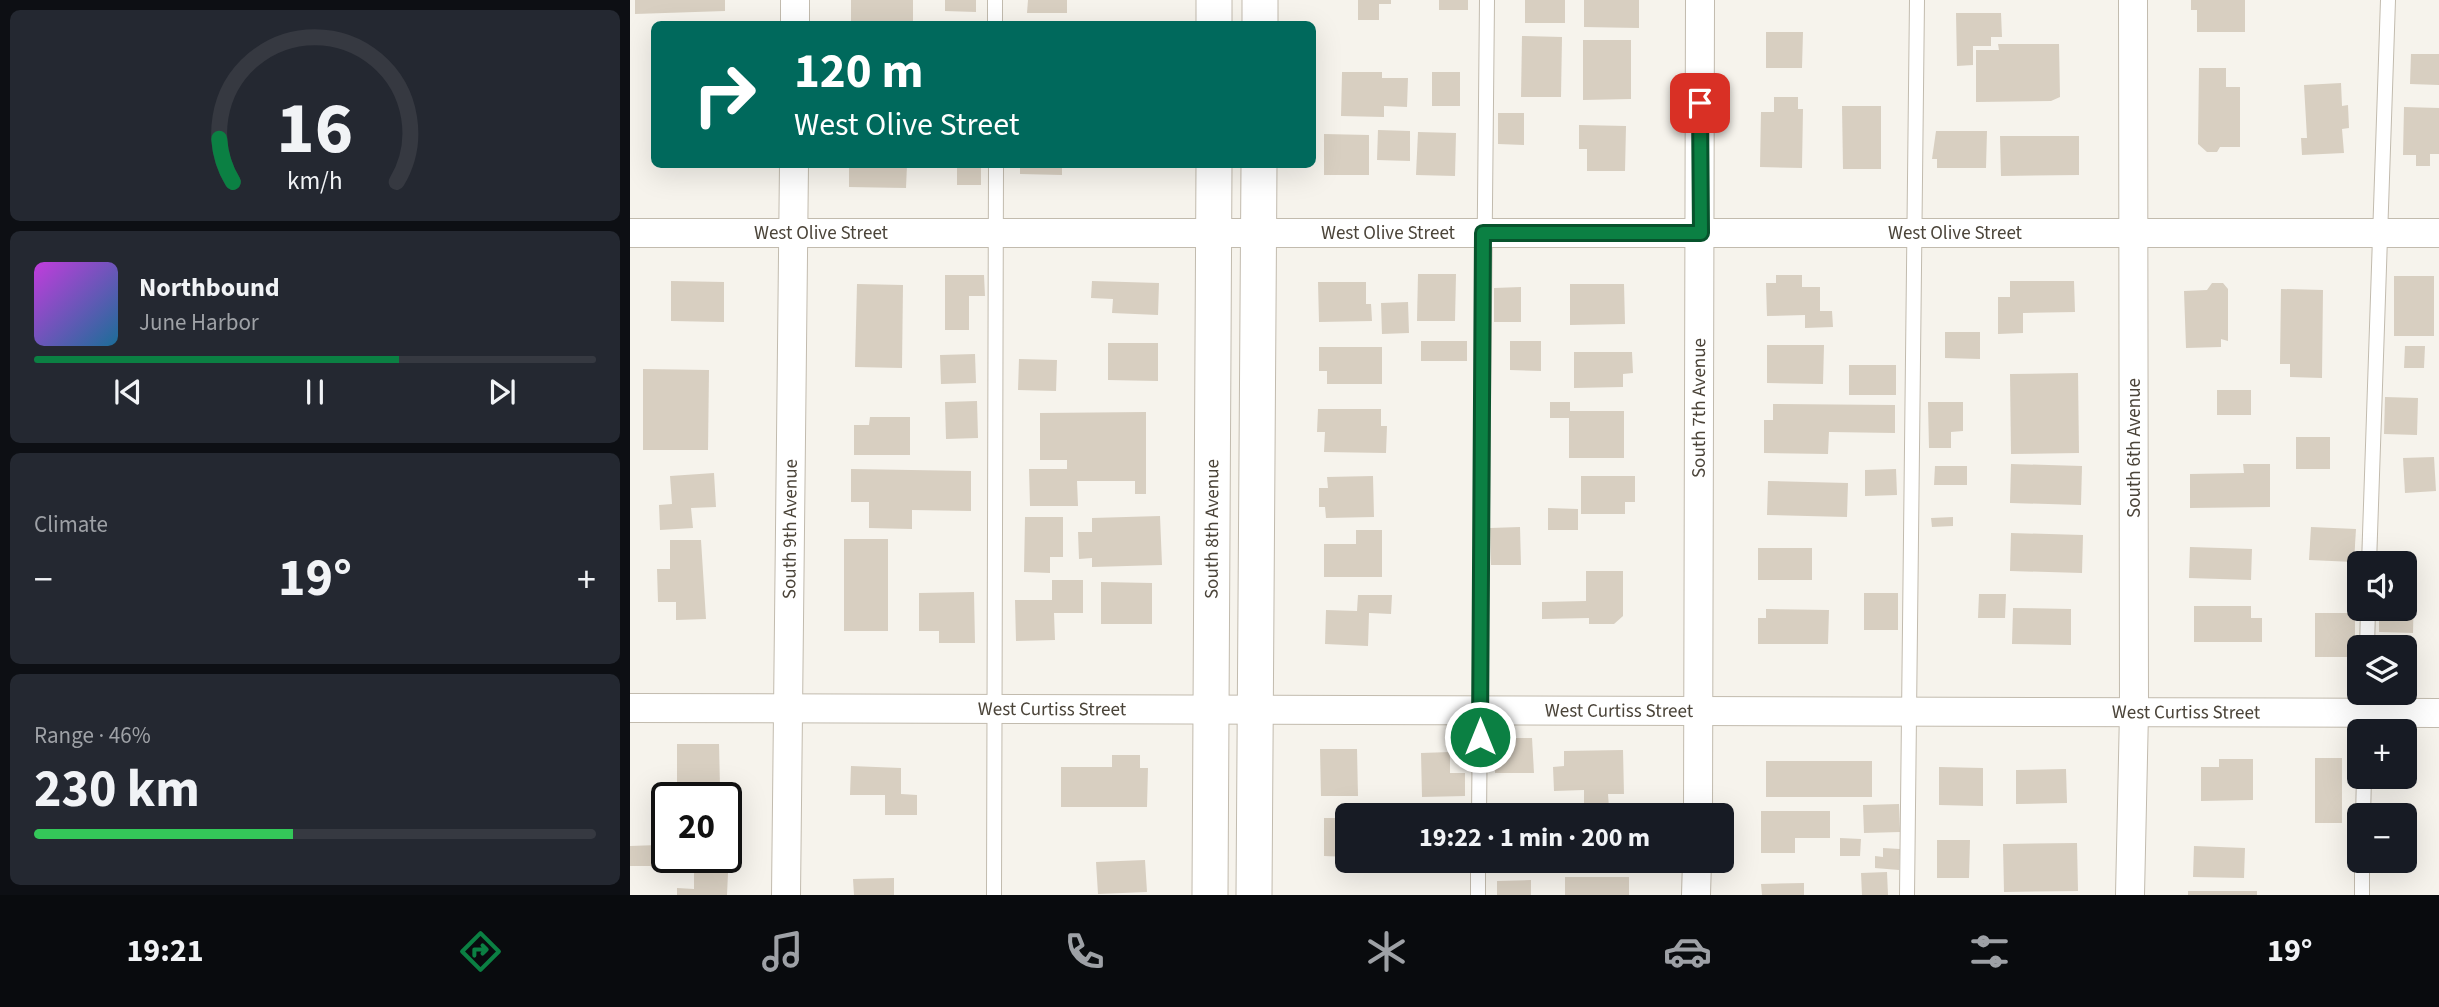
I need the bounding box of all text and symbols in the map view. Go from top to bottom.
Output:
text: 120 m [794,37,923,107]
icon: right [679,49,770,140]
pin [1670,73,1730,133]
text: 16 [277,77,353,181]
icon: arrive [1681,84,1719,122]
text: West Olive Street [794,102,1020,148]
text: km/h [287,162,343,198]
street label: West Olive Street [754,220,889,247]
street label: West Olive Street [1321,220,1456,247]
street label: West Olive Street [1888,220,2023,247]
text: Northbound [139,269,280,306]
text: June Harbor [139,306,259,339]
street label: South 7th Avenue [1685,338,1713,478]
icon: previous [109,373,147,411]
icon: pause [296,373,334,411]
icon: next [483,373,521,411]
street label: South 6th Avenue [2121,378,2148,518]
street label: South 9th Avenue [776,459,804,599]
street label: South 8th Avenue [1198,459,1226,599]
text: Climate [34,508,108,541]
text: 19° [278,542,352,616]
map controls [2347,551,2417,873]
button: sound [2347,551,2417,621]
text: − [34,553,53,607]
text: + [577,553,596,607]
button: layers [2347,635,2417,705]
street label: West Curtiss Street [978,695,1127,723]
street label: West Curtiss Street [1545,697,1694,724]
street label: West Curtiss Street [2112,699,2261,726]
position arrow [1443,700,1517,774]
text: Range · 46% [34,719,151,752]
button: + [2347,719,2417,789]
text: 230 km [34,753,200,827]
speed limit sign: 20 [651,782,742,873]
button: − [2347,803,2417,873]
text: 19:22 · 1 min · 200 m [1419,819,1650,856]
icon: directions [456,927,505,976]
icon: music [758,927,807,976]
icon: phone [1060,927,1109,976]
icon: climate [1362,927,1411,976]
icon: car [1663,927,1712,976]
icon: filters [1965,927,2014,976]
text: 19:21 [126,928,204,974]
text: 19° [2267,928,2313,974]

